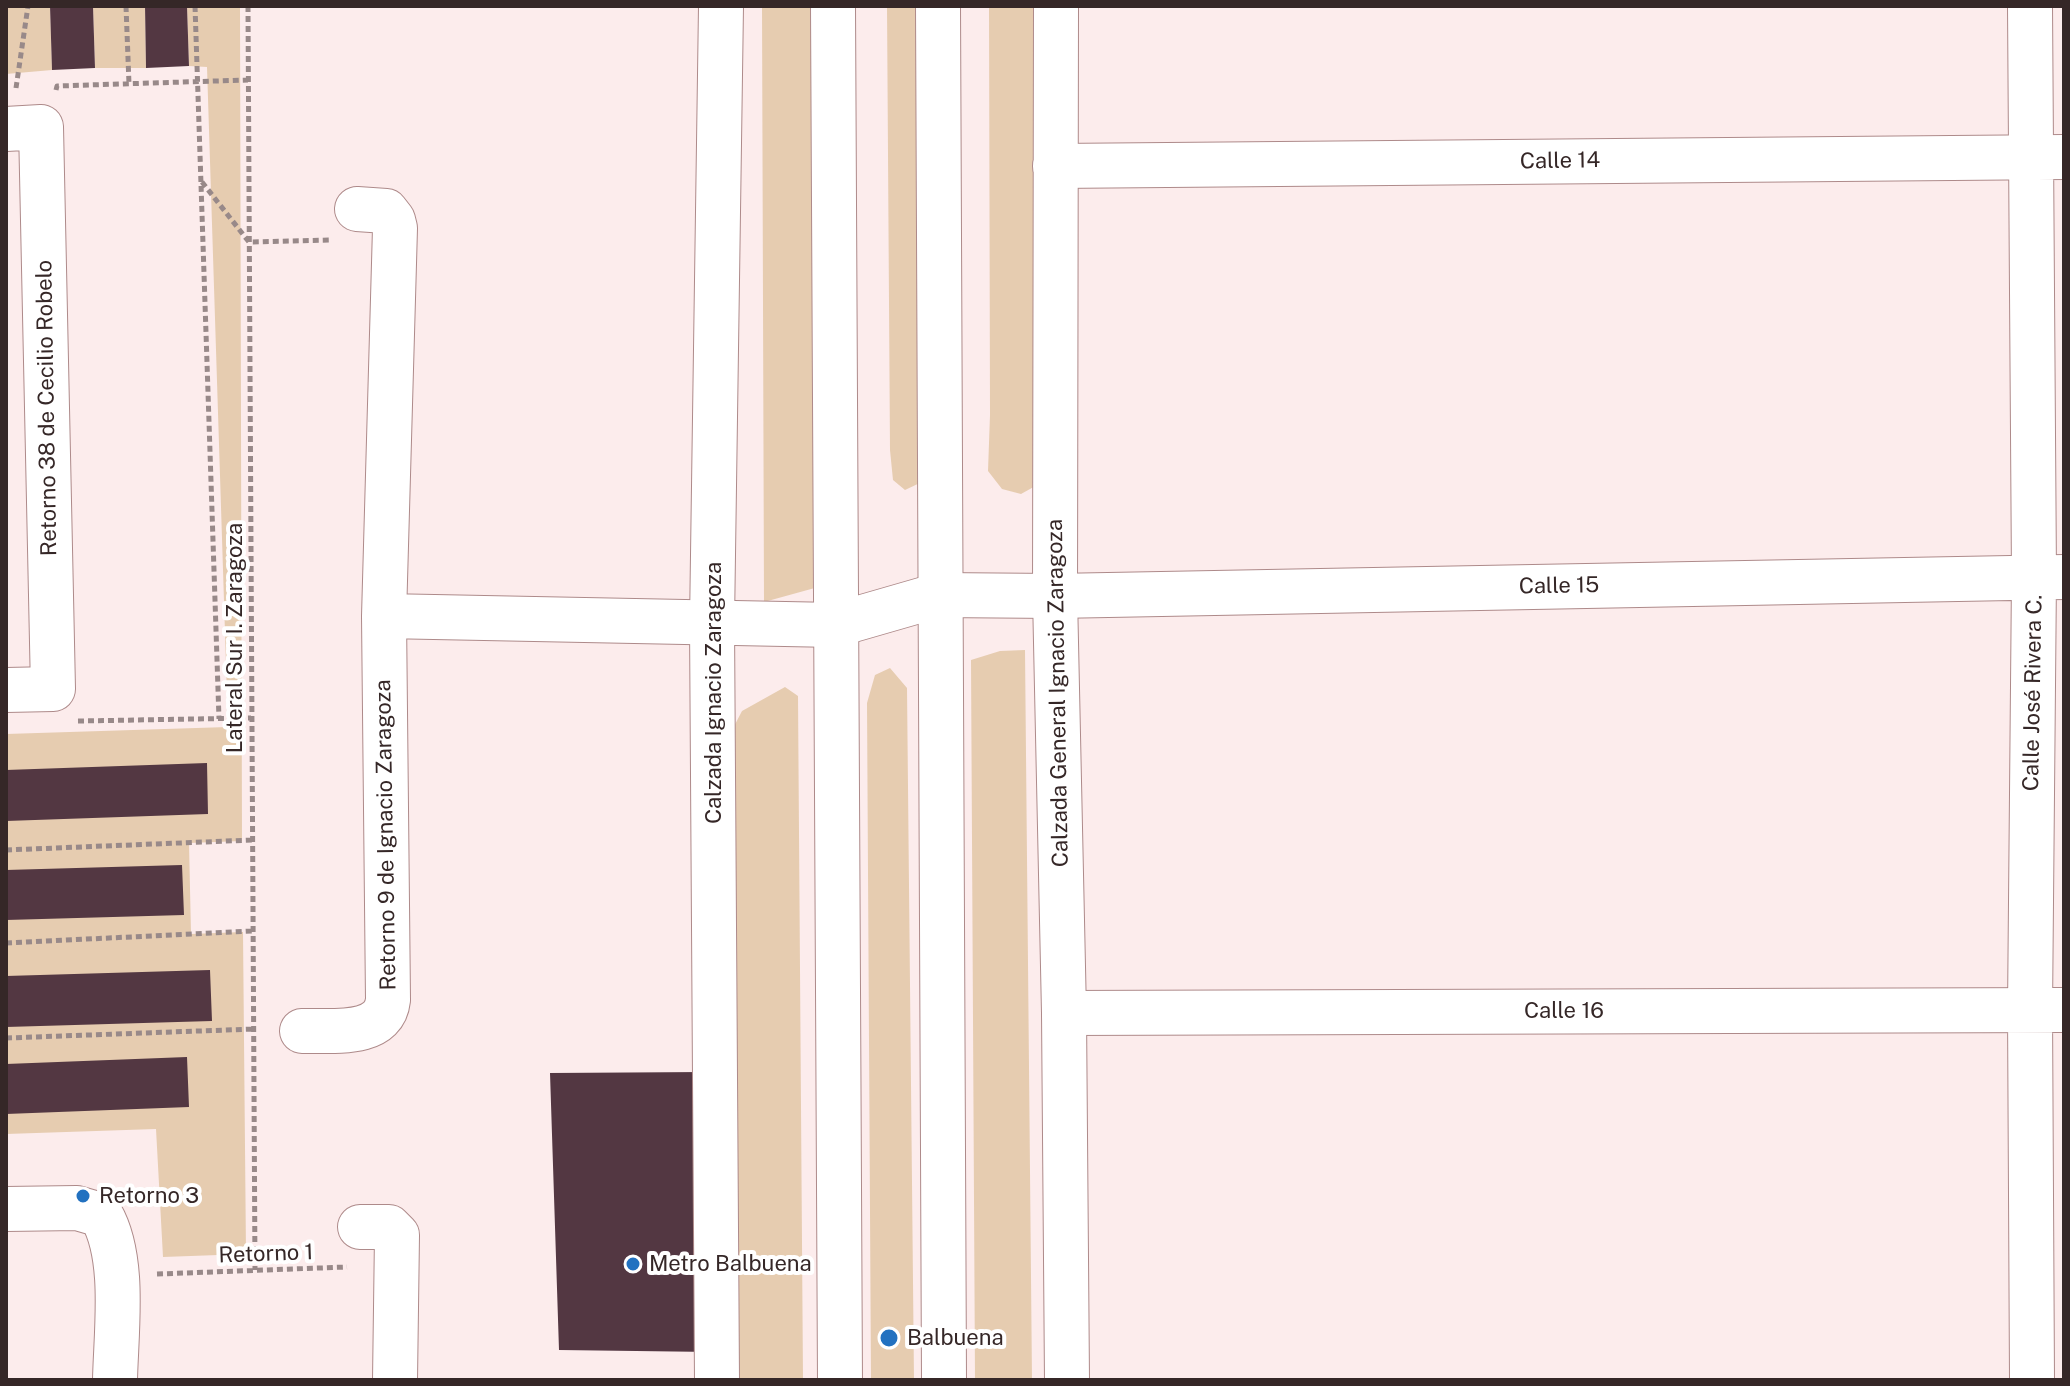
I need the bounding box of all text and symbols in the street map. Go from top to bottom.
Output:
street label: Calle 14 [1520,147,1600,175]
street label: Retorno 38 de Cecilio Robelo [31,260,63,556]
street label: Calzada General Ignacio Zaragoza [1042,519,1074,867]
street label: Lateral Sur I. Zaragoza [222,523,248,753]
street label: Calzada Ignacio Zaragoza [701,562,727,824]
street label: Calle 15 [1519,572,1599,600]
street label: Calle José Rivera C. [2018,595,2048,791]
street label: Retorno 9 de Ignacio Zaragoza [370,679,402,991]
street label: Calle 16 [1524,998,1604,1024]
place label: Retorno 3 [99,1183,199,1209]
marker: Retorno 3 [74,1187,92,1205]
street label: Retorno 1 [218,1239,314,1269]
place label: Metro Balbuena [649,1251,812,1277]
marker: Metro Balbuena [624,1255,642,1273]
place label: Balbuena [907,1325,1004,1351]
marker: Balbuena [878,1327,900,1349]

